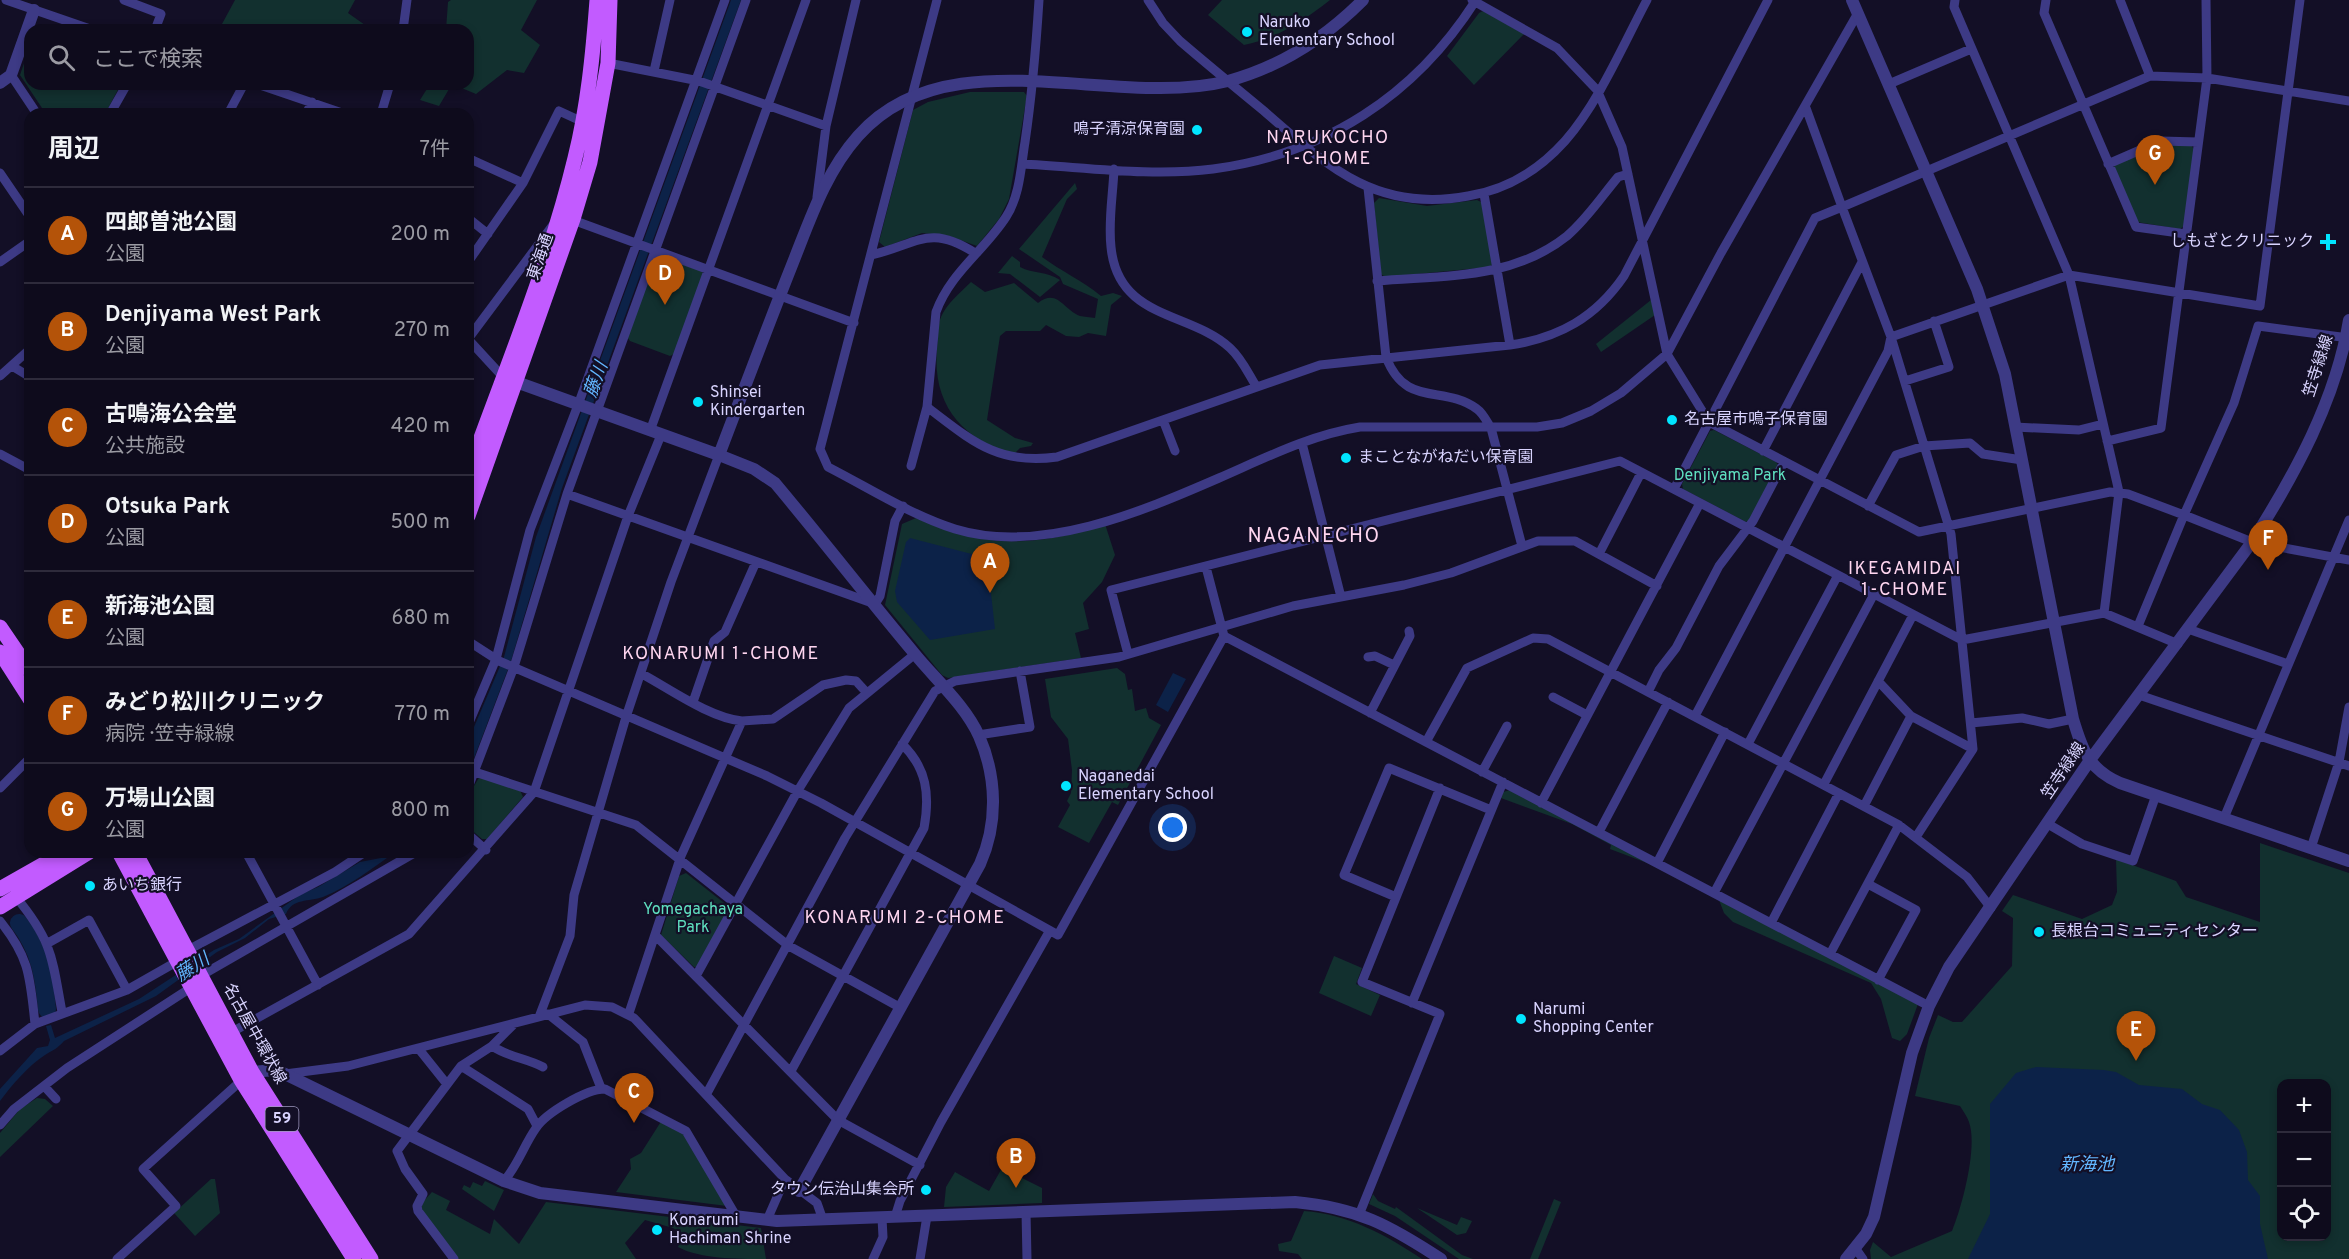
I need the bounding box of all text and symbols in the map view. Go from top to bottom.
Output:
place label: Naruko Elementary School [1259,13,1395,51]
search box [24,24,474,90]
marker: Naruko Elementary School [1240,25,1254,39]
icon: search [45,41,78,74]
text: ここで検索 [93,47,203,74]
place label: 鳴子清涼保育園 [1073,120,1185,140]
marker: 鳴子清涼保育園 [1190,123,1204,137]
district label: NARUKOCHO 1-CHOME [1266,127,1390,171]
text: 周辺 [48,134,100,167]
pin: G [2136,136,2174,185]
text: 7件 [420,137,450,163]
text: 四郎曽池公園 [105,210,237,237]
text: A [60,222,75,248]
text: 200 m [391,222,450,248]
street label: 東海通 [524,231,558,283]
place label: しもざとクリニック [2170,232,2314,252]
marker: しもざとクリニック [2319,233,2337,251]
text: 公園 [105,242,145,268]
pin: D [646,256,684,305]
text: Denjiyama West Park [105,302,321,329]
text: B [61,318,74,344]
text: 270 m [394,318,450,344]
street label: 笠寺緑線 [2300,332,2338,400]
text: 公園 [105,334,145,360]
water label: 藤川 [580,357,615,401]
place label: Shinsei Kindergarten [710,383,805,421]
marker: Shinsei Kindergarten [691,395,705,409]
text: 古鳴海公会堂 [105,402,237,429]
place label: 名古屋市鳴子保育園 [1684,410,1828,430]
marker: 名古屋市鳴子保育園 [1665,413,1679,427]
text: C [61,414,74,440]
text: 420 m [391,414,450,440]
text: 公共施設 [105,434,185,460]
place label: まことながねだい保育園 [1358,448,1534,468]
marker: まことながねだい保育園 [1339,451,1353,465]
park label: Denjiyama Park [1674,466,1786,486]
text: Otsuka Park [105,494,230,521]
text: D [60,510,75,536]
text: 500 m [390,510,450,536]
pin: F [2248,520,2288,570]
district label: NAGANECHO [1247,524,1381,550]
text: 公園 [105,526,145,552]
pin: A [970,544,1010,593]
district label: IKEGAMIDAI 1-CHOME [1848,558,1962,602]
text: 新海池公園 [105,594,215,621]
text: E [61,606,74,632]
text: 680 m [392,606,450,632]
text: 公園 [105,626,145,652]
district label: KONARUMI 1-CHOME [622,643,820,666]
text: みどり松川クリニック [105,690,325,717]
text: F [62,702,73,728]
text: 770 m [395,702,450,728]
text: 病院 · 笠寺緑線 [105,722,234,748]
street label: 笠寺緑線 [2038,739,2090,803]
place label: Naganedai Elementary School [1078,767,1214,805]
marker: Naganedai Elementary School [1059,779,1073,793]
text: 万場山公園 [105,786,215,813]
text: G [61,798,74,824]
text: 800 m [391,798,450,824]
your location [1158,813,1187,842]
text: 公園 [105,818,145,844]
place label: あいち銀行 [102,876,182,896]
marker: あいち銀行 [83,879,97,893]
park label: Yomegachaya Park [643,900,743,938]
district label: KONARUMI 2-CHOME [805,907,1005,930]
place label: 長根台コミュニティセンター [2051,922,2258,942]
marker: 長根台コミュニティセンター [2032,925,2046,939]
water label: 藤川 [172,947,216,987]
street label: 名古屋中環状線 [218,980,290,1088]
place label: Narumi Shopping Center [1533,1000,1654,1038]
marker: Narumi Shopping Center [1514,1012,1528,1026]
pin: E [2116,1012,2156,1061]
pin: C [614,1074,654,1123]
map controls [2277,1079,2331,1241]
button: + [2277,1079,2331,1133]
road number: 59 [266,1107,298,1131]
button: − [2277,1133,2331,1187]
pin: B [996,1138,1036,1188]
water label: 新海池 [2060,1154,2116,1177]
place label: タウン伝治山集会所 [770,1180,914,1200]
marker: タウン伝治山集会所 [919,1183,933,1197]
button: locate [2277,1187,2331,1241]
place label: Konarumi Hachiman Shrine [669,1211,791,1249]
marker: Konarumi Hachiman Shrine [650,1223,664,1237]

